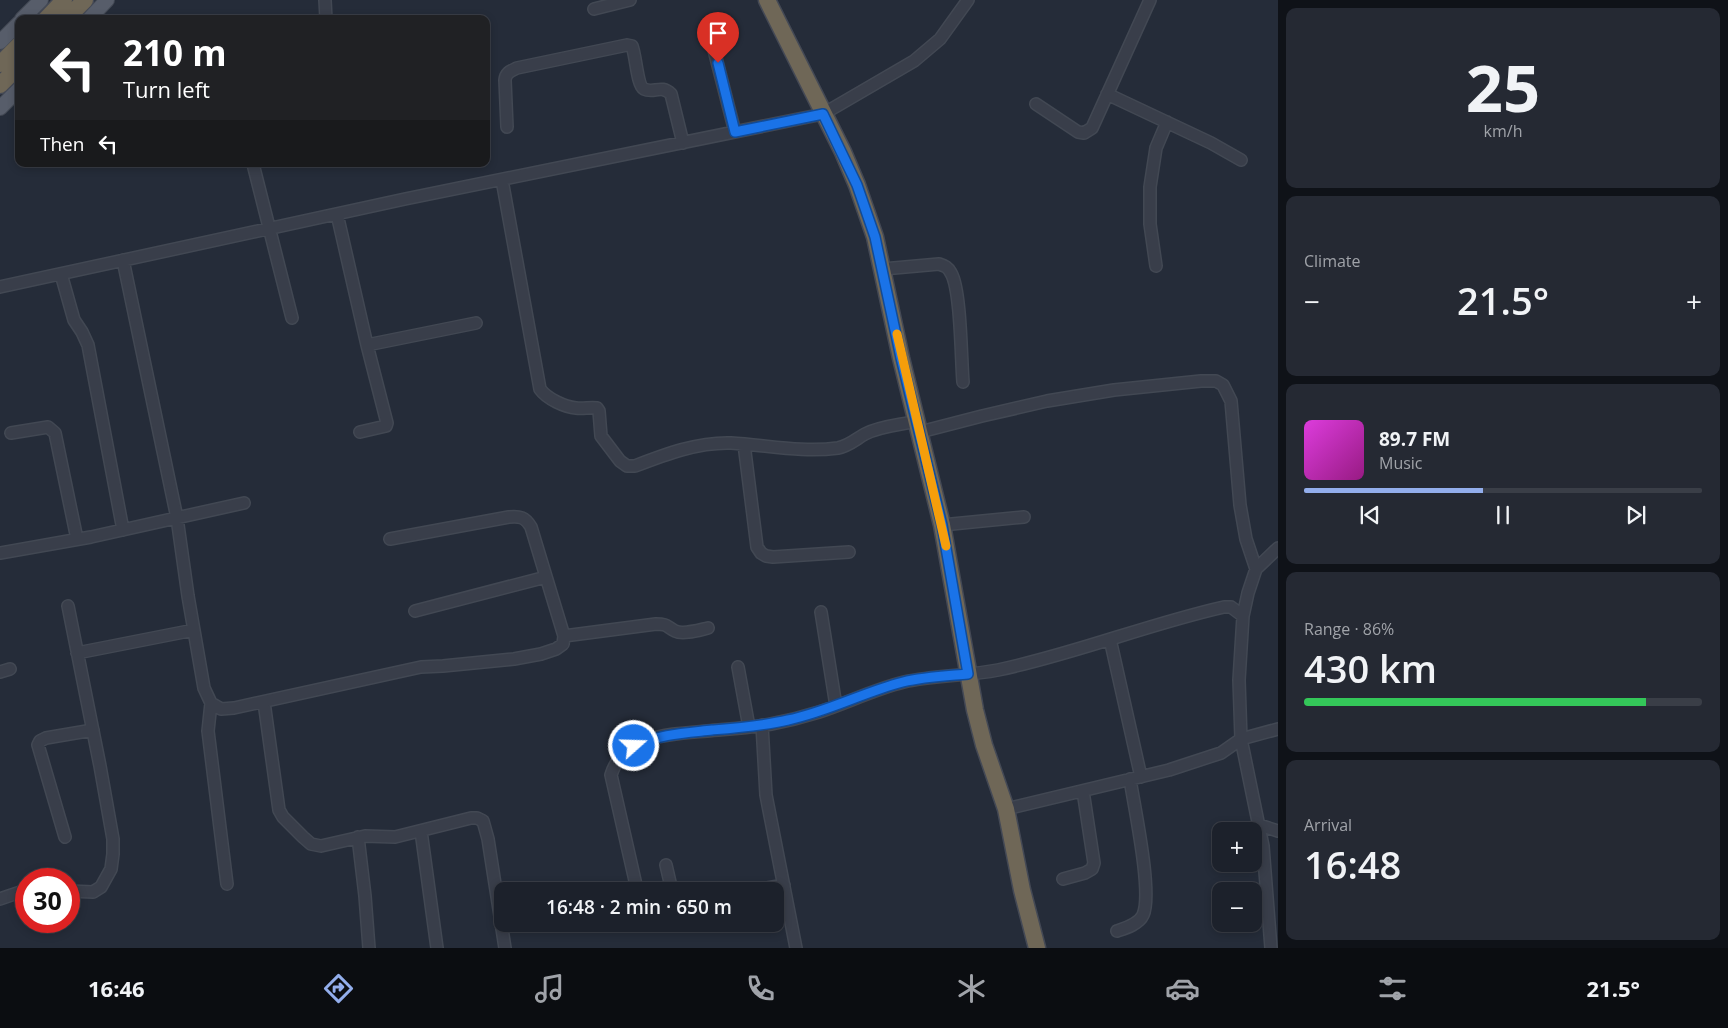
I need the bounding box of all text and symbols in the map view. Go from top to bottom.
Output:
pin [697,12,739,63]
icon: arrive [704,19,732,47]
text: 210 m [123,29,227,76]
icon: left [40,35,105,100]
text: 25 [1466,43,1540,131]
text: Turn left [123,74,210,104]
text: km/h [1484,120,1522,142]
icon: left [94,130,122,158]
text: Then [40,131,84,157]
text: Climate [1304,250,1361,272]
text: 21.5° [1457,274,1549,326]
text: − [1304,282,1320,320]
text: + [1686,282,1702,320]
text: 89.7 FM [1379,426,1450,452]
text: Music [1379,452,1423,474]
icon: previous [1356,501,1384,529]
icon: pause [1489,501,1517,529]
icon: next [1622,501,1650,529]
text: Range · 86% [1304,618,1394,640]
text: 430 km [1304,642,1437,694]
position arrow [607,719,659,771]
text: Arrival [1304,814,1352,836]
map controls [1212,822,1262,932]
button: + [1212,822,1262,872]
text: 16:48 [1304,838,1401,890]
speed limit sign: 30 [15,868,80,933]
button: − [1212,882,1262,932]
text: 16:48 · 2 min · 650 m [546,894,732,920]
icon: directions [321,971,356,1006]
icon: music [532,971,567,1006]
icon: phone [743,971,778,1006]
icon: climate [954,971,989,1006]
icon: car [1165,971,1200,1006]
icon: filters [1375,971,1410,1006]
text: 16:46 [88,973,145,1003]
text: 21.5° [1586,973,1640,1003]

